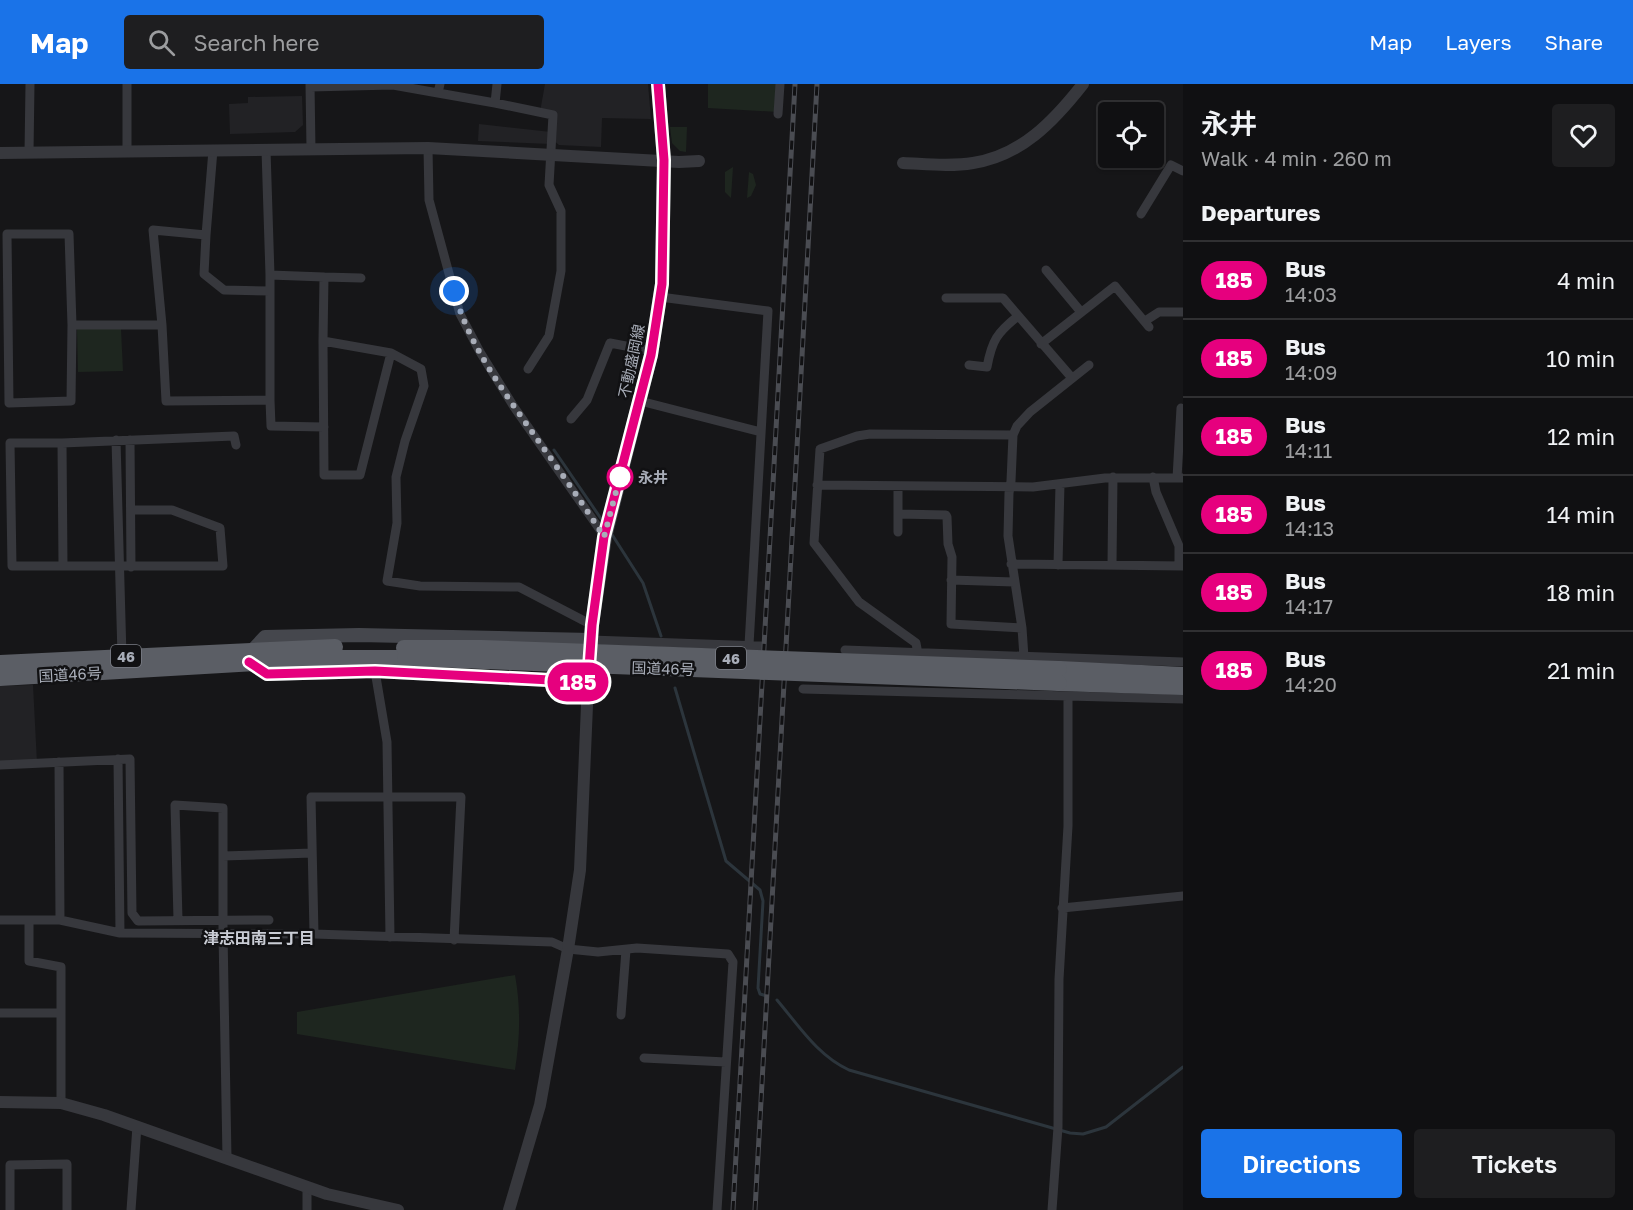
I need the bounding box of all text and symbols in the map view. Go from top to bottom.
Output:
search box [124,15,544,69]
text: Map [30,26,88,59]
icon: search [145,26,178,59]
text: Search here [193,29,319,56]
text: Map [1369,29,1412,55]
text: Layers [1445,29,1512,55]
text: Share [1545,29,1603,55]
map controls [1098,102,1164,168]
button: locate [1098,102,1164,168]
button: heart [1552,104,1615,167]
text: 永井 [1201,107,1257,140]
text: Walk · 4 min · 260 m [1201,146,1392,170]
text: Departures [1201,199,1320,226]
text: Bus [1285,255,1326,282]
text: 185 [1215,267,1253,293]
text: 4 min [1557,267,1615,294]
your location [439,276,469,306]
text: 14:03 [1285,282,1337,306]
street label: 不動盛岡線 [614,322,648,400]
text: Bus [1285,333,1326,360]
text: 185 [1215,345,1253,371]
text: 10 min [1546,345,1615,372]
text: 14:09 [1285,360,1337,384]
text: Bus [1285,411,1326,438]
text: 185 [1215,423,1253,449]
text: 12 min [1547,423,1615,450]
text: 14:11 [1285,438,1332,462]
marker: 永井 [607,464,633,490]
place label: 永井 [638,468,668,486]
text: Bus [1285,489,1326,516]
text: 185 [1215,501,1253,527]
text: 14 min [1547,501,1615,528]
text: 14:13 [1285,516,1334,540]
text: Bus [1285,567,1326,594]
text: 185 [1215,579,1253,605]
text: 18 min [1547,579,1615,606]
text: 14:17 [1285,594,1333,618]
road number: 46 [111,645,141,667]
text: Bus [1285,645,1326,672]
road number: 46 [716,647,746,669]
text: 185 [1215,657,1253,683]
text: 21 min [1547,657,1615,684]
street label: 国道46号 [631,658,695,678]
line badge: 185 [544,662,612,702]
street label: 国道46号 [38,663,102,685]
text: 185 [559,669,597,695]
text: 14:20 [1285,672,1337,696]
district label: 津志田南三丁目 [203,928,315,948]
button: Directions [1201,1129,1402,1198]
button: Tickets [1414,1129,1615,1198]

